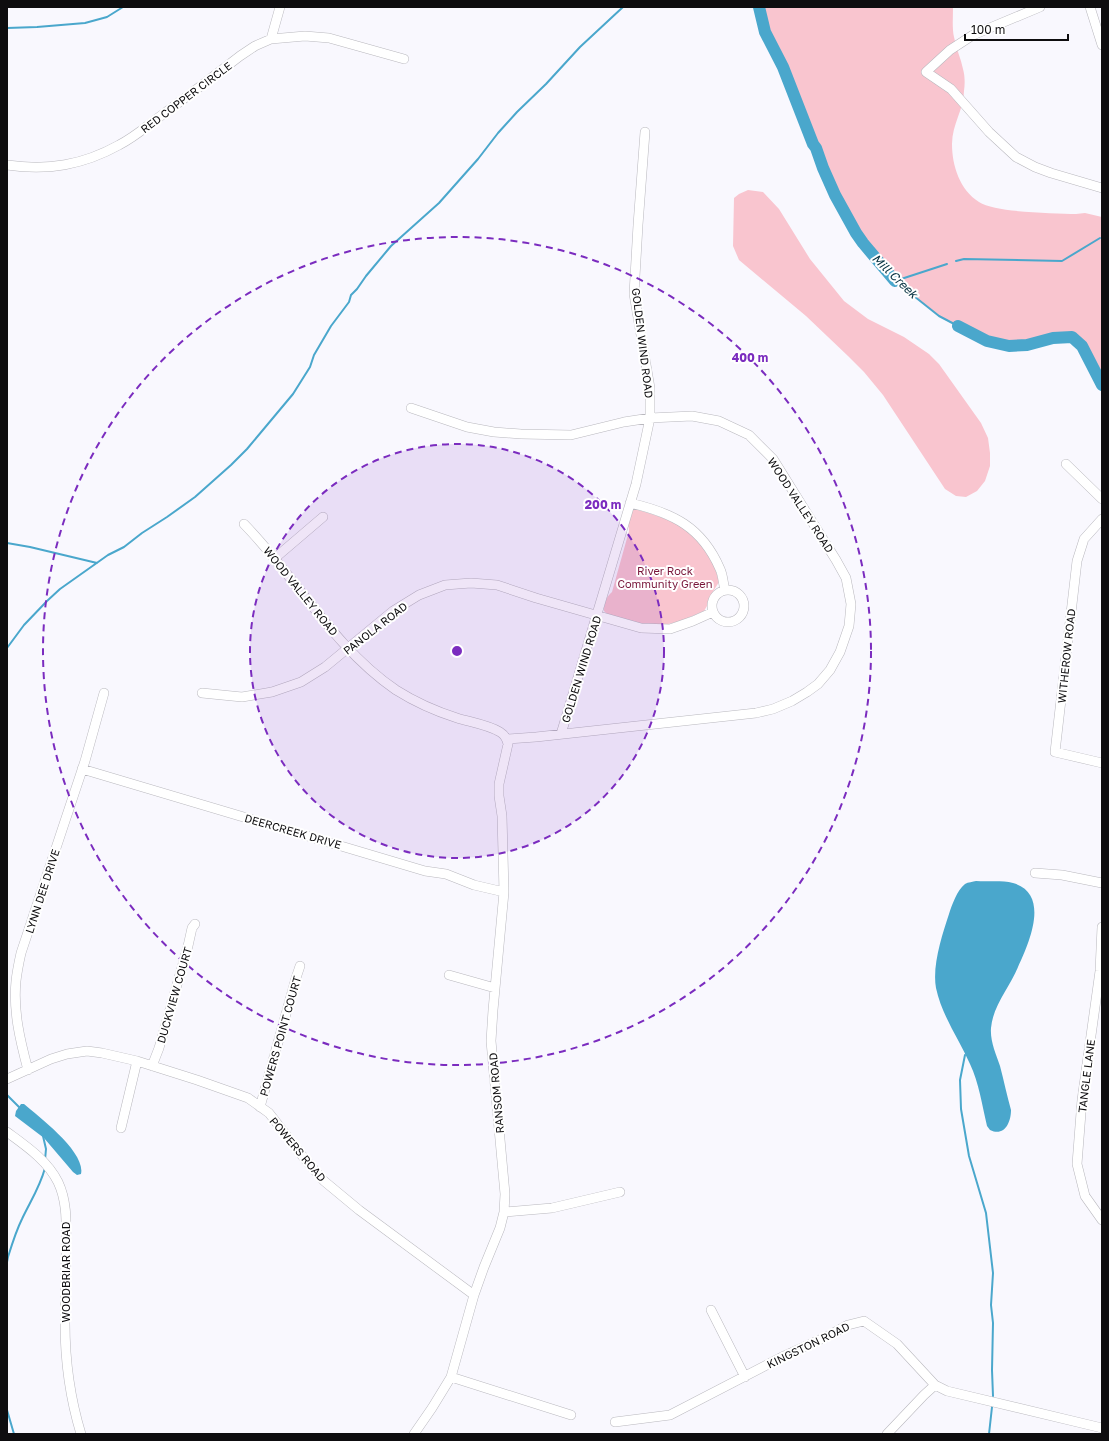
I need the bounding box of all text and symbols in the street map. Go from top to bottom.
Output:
scale bar [965,16,1068,42]
text: 100 m [971,22,1005,37]
street label: RED COPPER CIRCLE [138,58,234,135]
water label: Mill Creek [869,251,922,302]
street label: GOLDEN WIND ROAD [630,287,656,399]
text: 400 m [732,350,768,365]
street label: WOOD VALLEY ROAD [765,455,837,555]
text: 200 m [585,497,621,512]
street label: WOOD VALLEY ROAD [261,544,341,638]
park label: River Rock Community Green [618,564,712,590]
street label: PANOLA ROAD [341,599,410,657]
street label: WITHEROW ROAD [1055,608,1077,704]
street label: GOLDEN WIND ROAD [559,614,604,724]
centre of rings [450,644,464,658]
street label: DEERCREEK DRIVE [243,811,343,851]
street label: LYNN DEE DRIVE [22,847,62,935]
street label: DUCKVIEW COURT [154,945,194,1045]
street label: POWERS POINT COURT [257,974,303,1098]
street label: TANGLE LANE [1075,1038,1097,1114]
street label: RANSOM ROAD [486,1052,506,1134]
street label: POWERS ROAD [267,1114,329,1184]
street label: WOODBRIAR ROAD [59,1221,72,1322]
street label: KINGSTON ROAD [765,1319,852,1371]

